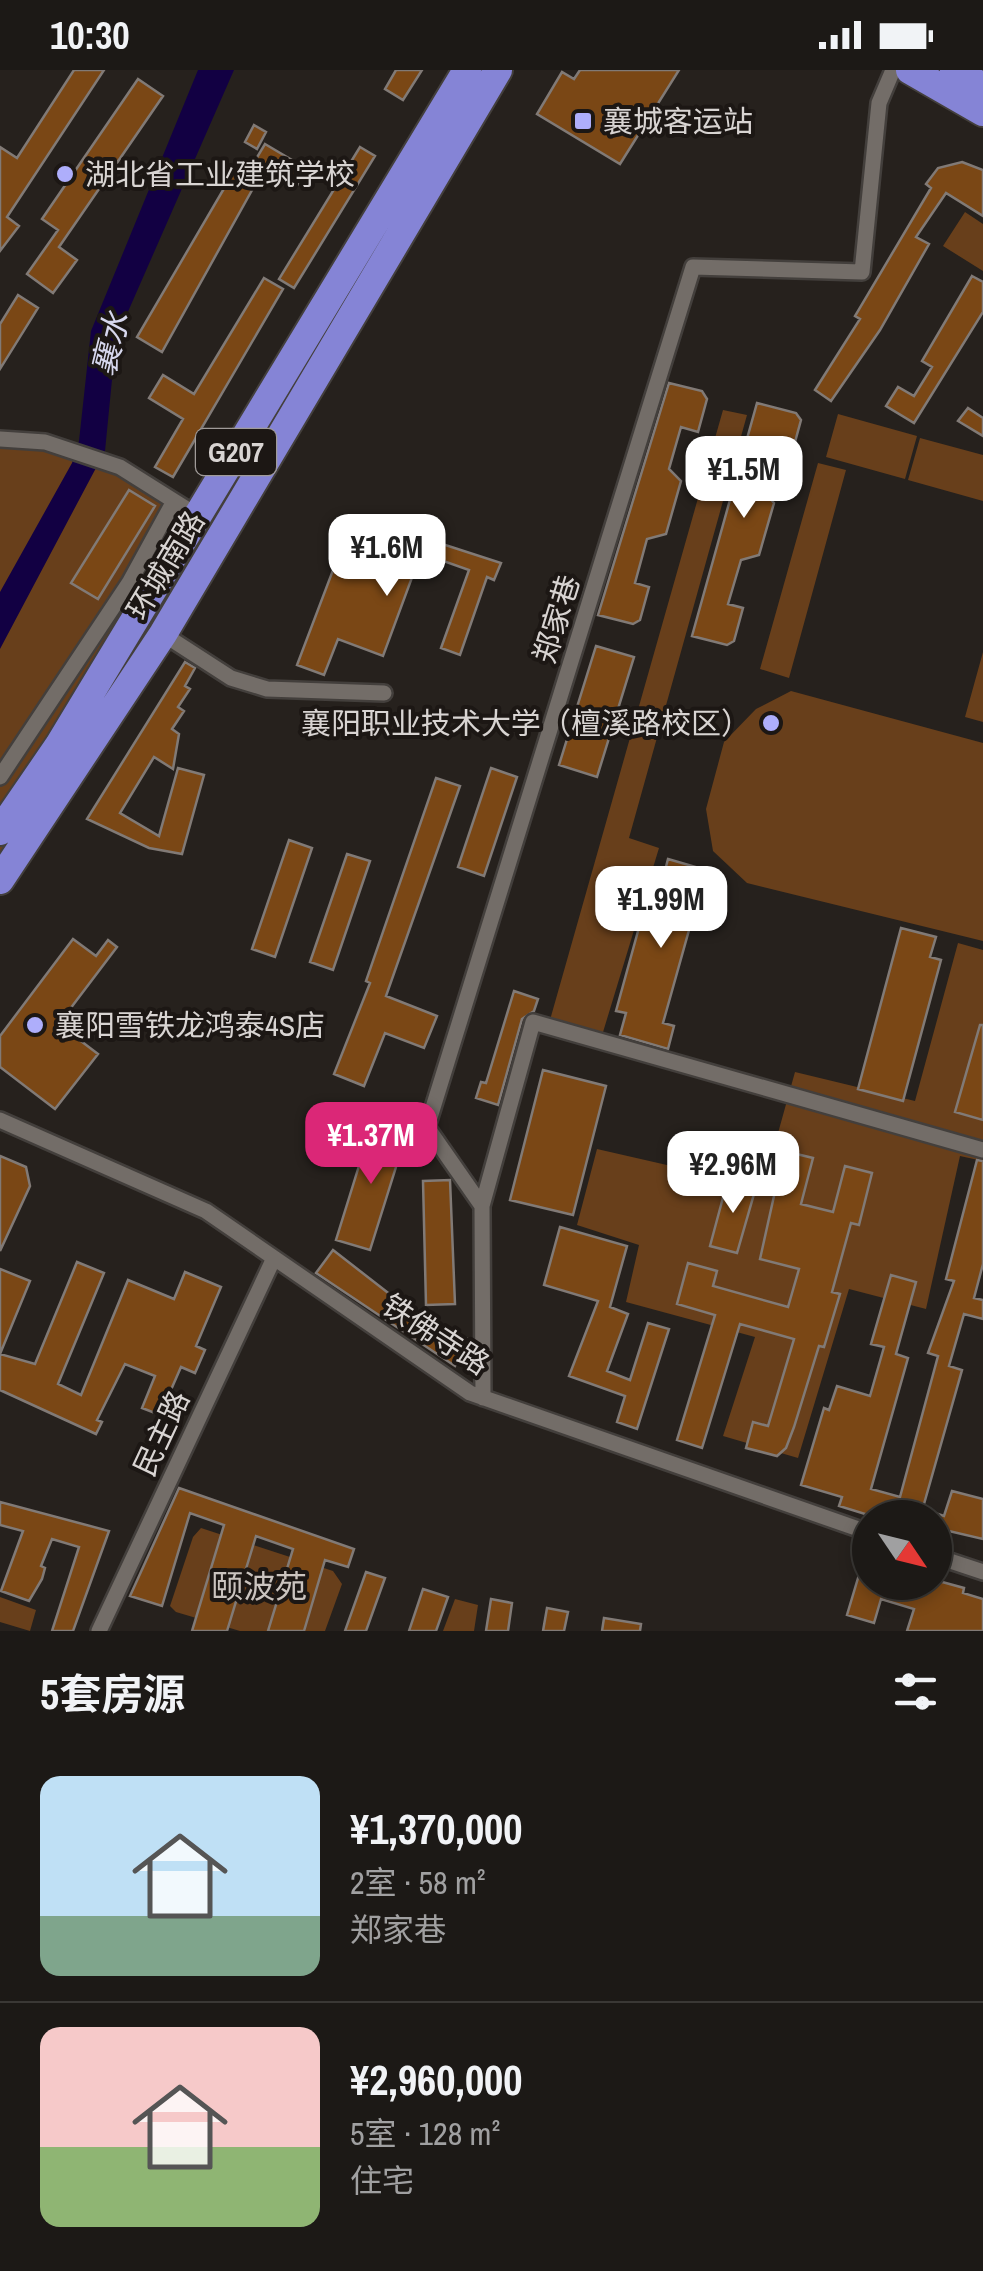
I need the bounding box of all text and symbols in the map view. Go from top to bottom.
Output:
text: 10:30 [50,10,130,61]
place label: 襄城客运站 [603,101,753,141]
marker: 襄城客运站 [572,110,594,132]
place label: 湖北省工业建筑学校 [85,154,355,194]
marker: 湖北省工业建筑学校 [54,163,76,185]
water label: 襄水 [81,306,139,380]
road number: G207 [196,429,276,475]
pin: ¥1.5M [674,436,814,521]
text: ¥1.5M [708,447,780,490]
street label: 环城南路 [117,503,213,627]
pin: ¥1.6M [317,514,457,599]
text: ¥1.6M [351,525,423,568]
street label: 郑家巷 [524,570,588,668]
place label: 襄阳职业技术大学（檀溪路校区） [301,703,751,743]
marker: 襄阳职业技术大学（檀溪路校区） [760,712,782,734]
pin: ¥1.99M [580,866,742,951]
text: ¥1.99M [617,877,705,920]
place label: 襄阳雪铁龙鸿泰4S店 [55,1005,325,1045]
marker: 襄阳雪铁龙鸿泰4S店 [24,1014,46,1036]
pin: ¥1.37M [290,1102,452,1187]
text: ¥1.37M [327,1113,415,1156]
pin: ¥2.96M [652,1131,814,1216]
text: ¥2.96M [689,1142,777,1185]
street label: 铁佛寺路 [375,1285,497,1383]
street label: 民主路 [124,1384,198,1482]
north arrow [852,1500,952,1600]
map controls [852,1500,952,1600]
district label: 颐波苑 [211,1565,307,1608]
icon: filters [888,1664,943,1719]
text: 5套房源 [40,1666,185,1722]
text: ¥1,370,000 [350,1801,522,1857]
icon: home [120,1816,240,1936]
text: 2室 · 58 m² [350,1861,486,1904]
text: 郑家巷 [350,1908,446,1951]
text: ¥2,960,000 [350,2052,522,2108]
icon: home [120,2067,240,2187]
text: 5室 · 128 m² [350,2112,500,2155]
text: 住宅 [350,2159,414,2202]

